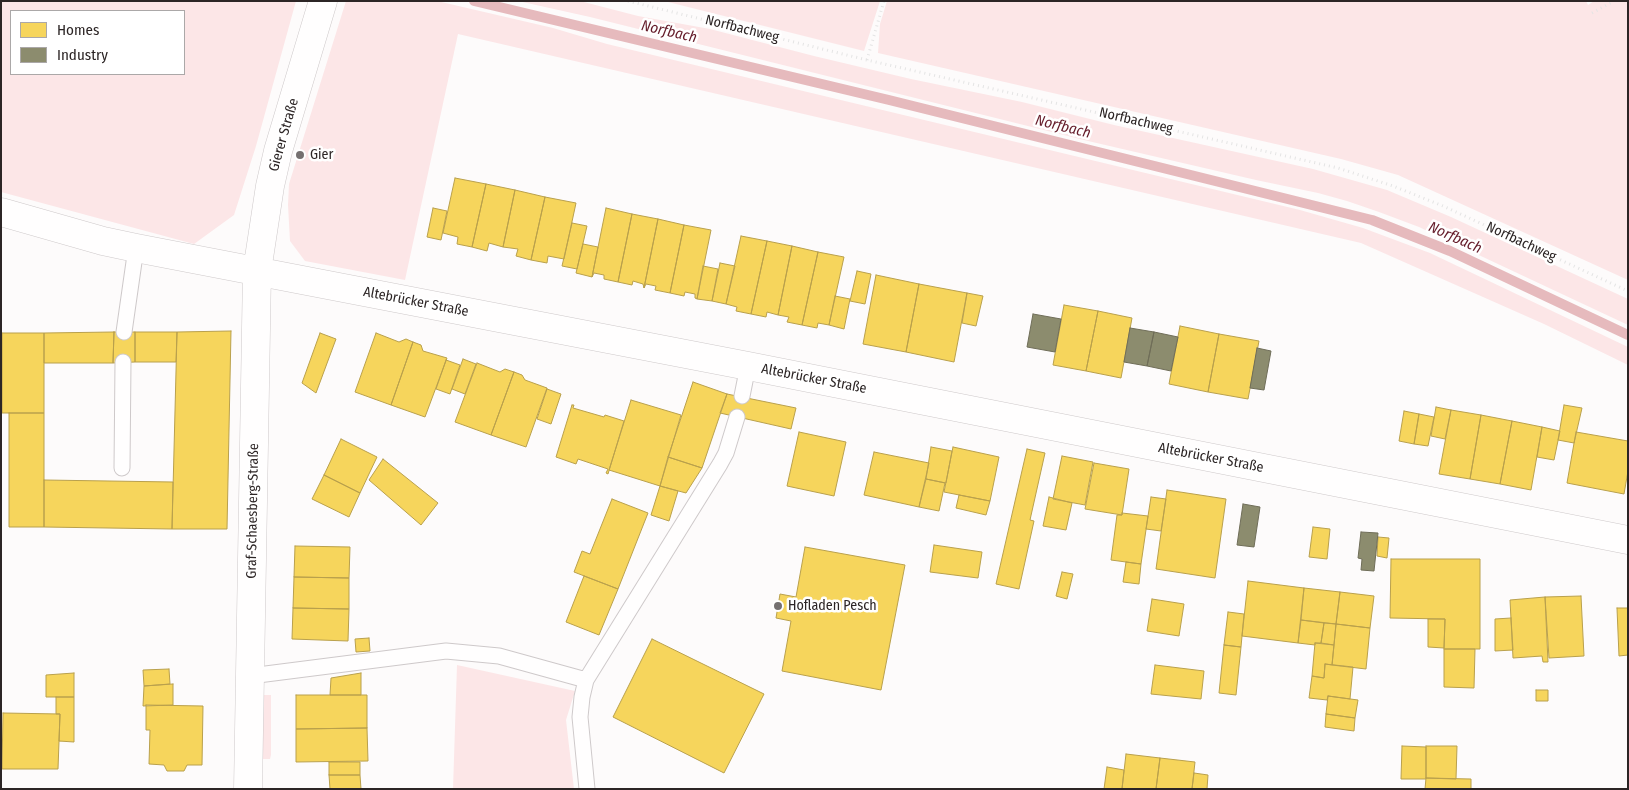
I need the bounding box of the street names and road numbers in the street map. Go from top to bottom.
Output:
street label: Norfbachweg [703,12,781,46]
street label: Gierer Straße [266,96,302,174]
street label: Norfbachweg [1097,104,1175,138]
street label: Norfbachweg [1483,218,1559,266]
street label: Altebrücker Straße [362,284,470,320]
street label: Altebrücker Straße [760,361,868,397]
street label: Altebrücker Straße [1157,440,1265,476]
street label: Graf-Schaesberg-Straße [243,443,263,579]

